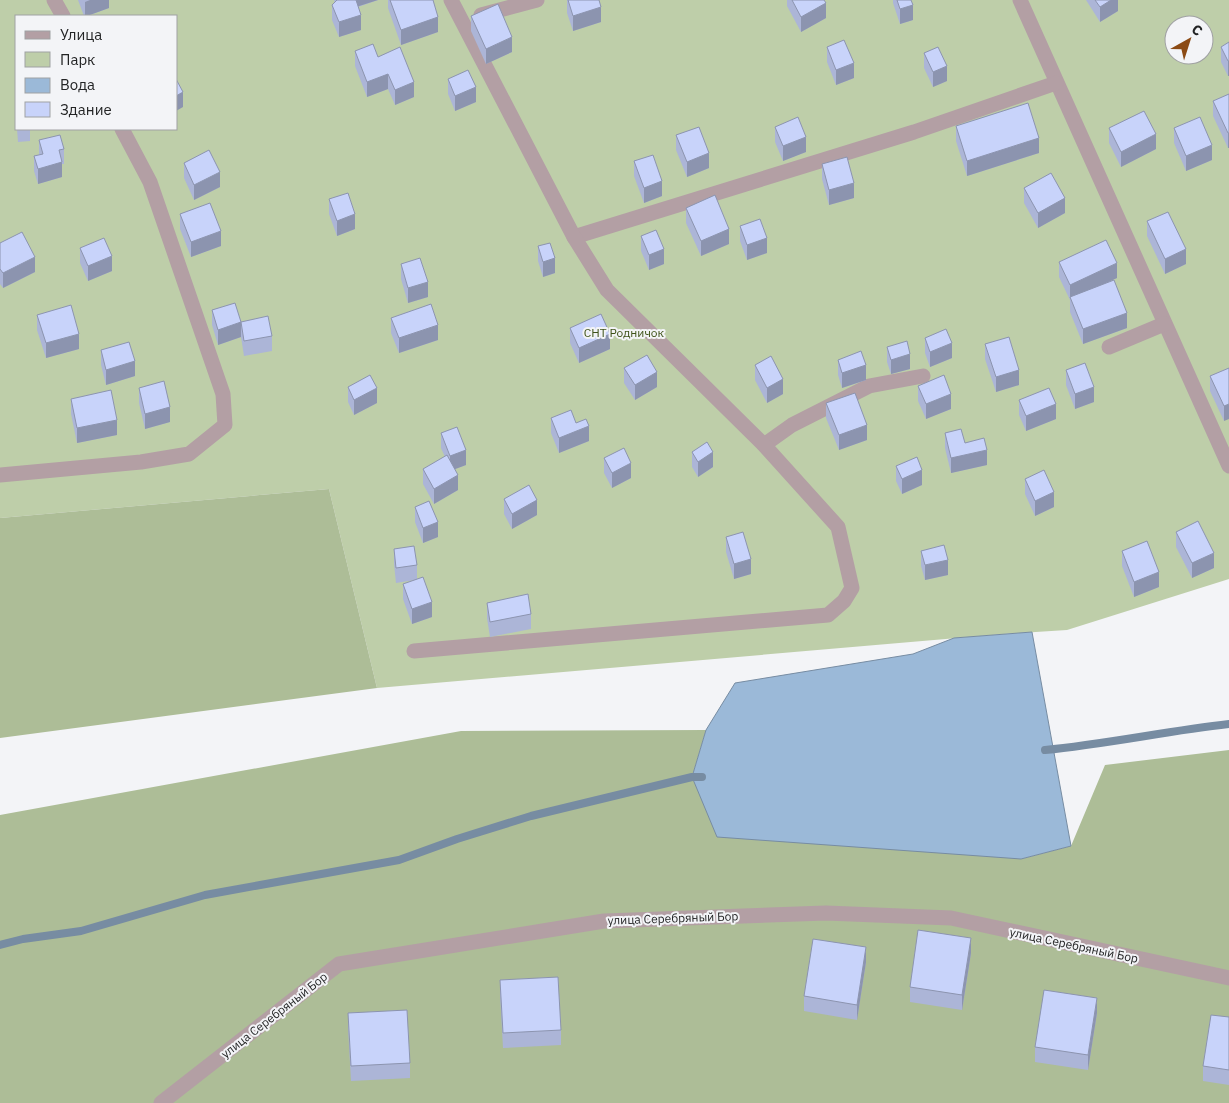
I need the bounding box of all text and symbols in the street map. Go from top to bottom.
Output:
legend [15,15,178,130]
north arrow [1164,15,1214,65]
text: С [1188,20,1206,40]
text: Улица [60,25,102,44]
text: Парк [60,50,95,69]
text: Вода [60,75,95,94]
text: Здание [60,100,112,119]
park label: СНТ Родничок [584,325,665,340]
street label: улица Серебряный Бор [607,908,739,928]
street label: улица Серебряный Бор [1008,924,1140,966]
street label: улица Серебряный Бор [218,969,330,1061]

